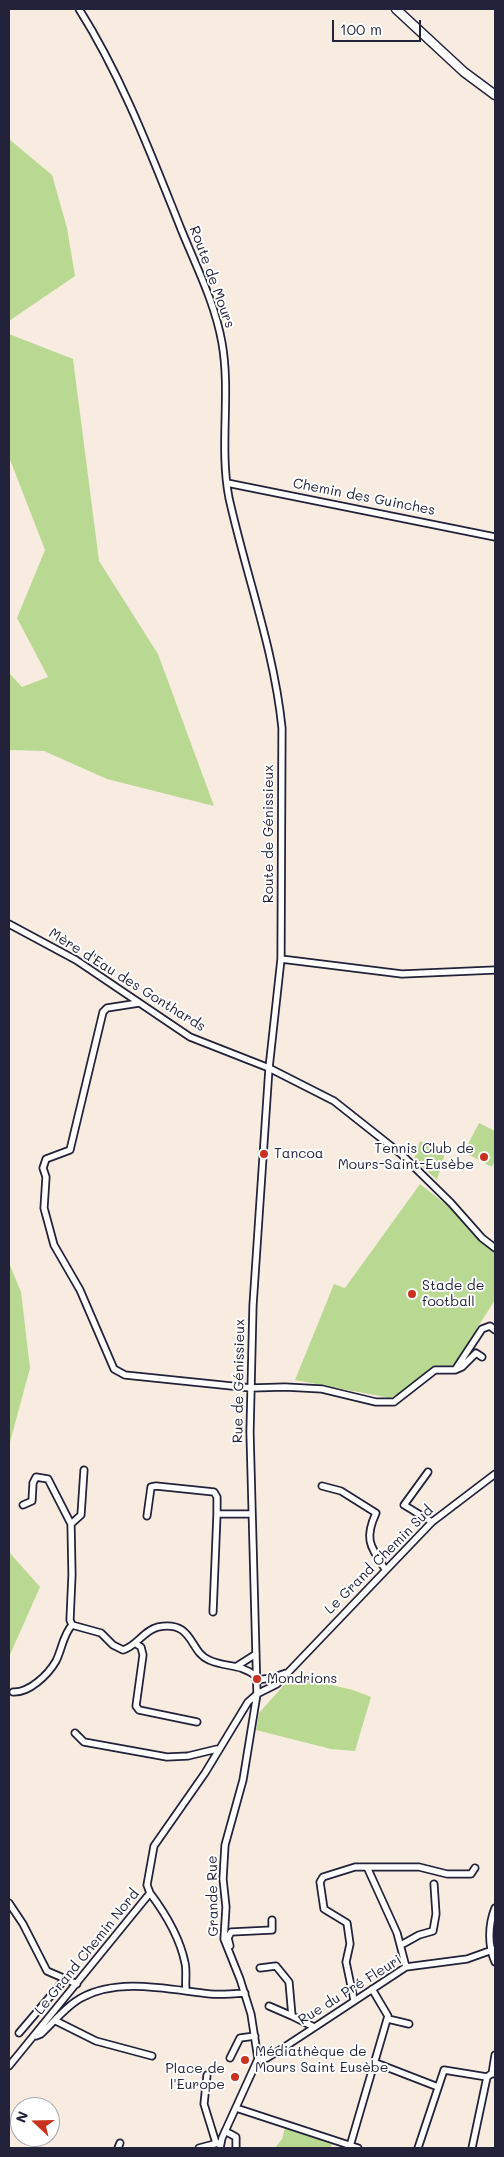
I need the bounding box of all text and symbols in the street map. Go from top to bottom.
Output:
scale bar [334,10,423,42]
text: 100 m [340,19,382,39]
street label: Route de Mours [186,224,238,330]
street label: Chemin des Guinches [291,475,437,519]
street label: Route de Génissieux [261,765,277,903]
street label: Mère d'Eau des Gonthards [46,925,208,1035]
place label: Tennis Club de Mours-Saint-Eusèbe [338,1141,474,1174]
place label: Tancoa [274,1146,324,1162]
marker: Tancoa [258,1148,270,1160]
marker: Tennis Club de Mours-Saint-Eusèbe [478,1151,490,1163]
place label: Stade de football [422,1278,484,1310]
marker: Stade de football [406,1288,418,1300]
street label: Rue de Génissieux [230,1319,248,1443]
street label: Le Grand Chemin Sud [321,1502,437,1618]
place label: Mondrions [267,1671,337,1687]
marker: Mondrions [251,1673,263,1685]
street label: Grande Rue [204,1855,222,1937]
street label: Le Grand Chemin Nord [31,1886,143,2018]
street label: Rue du Pré Fleuri [295,1951,405,2029]
place label: Médiathèque de Mours Saint Eusèbe [255,2044,388,2076]
marker: Médiathèque de Mours Saint Eusèbe [239,2054,251,2066]
place label: Place de l'Europe [165,2061,225,2094]
marker: Place de l'Europe [229,2071,241,2083]
north arrow [10,2097,60,2147]
text: N [11,2108,32,2125]

